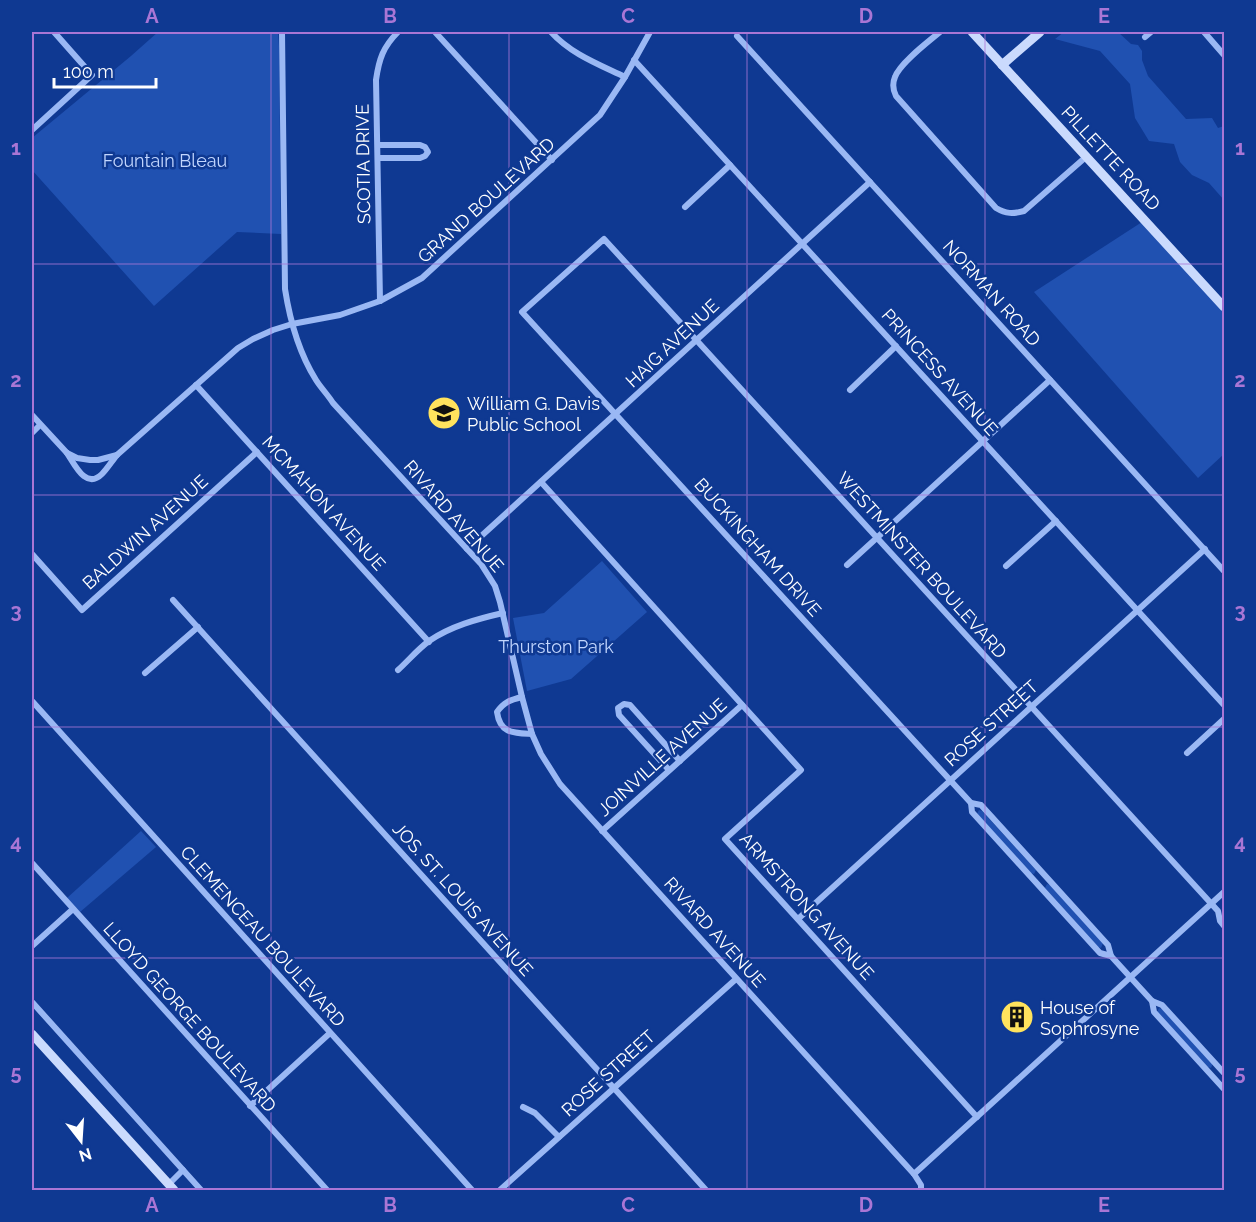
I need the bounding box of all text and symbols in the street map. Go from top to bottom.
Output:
text: A [145,4,159,28]
text: B [383,4,397,28]
text: C [621,4,635,28]
text: D [859,4,873,28]
text: E [1098,4,1110,28]
scale bar [54,51,156,89]
text: 100 m [63,61,114,82]
street label: PILLETTE ROAD [1057,101,1165,215]
street label: SCOTIA DRIVE [351,104,375,224]
street label: GRAND BOULEVARD [413,133,559,267]
text: 1 [11,136,21,160]
text: 1 [1235,136,1245,160]
park label: Fountain Bleau [103,150,227,171]
street label: NORMAN ROAD [939,236,1045,350]
street label: HAIG AVENUE [621,295,723,391]
street label: PRINCESS AVENUE [878,304,1002,440]
text: 2 [10,368,22,392]
text: 2 [1234,368,1246,392]
place label: William G. Davis Public School [467,393,600,435]
school or university icon: William G. Davis Public School [426,395,462,431]
street label: MCMAHON AVENUE [258,431,390,575]
street label: RIVARD AVENUE [400,456,508,576]
street label: WESTMINSTER BOULEVARD [833,468,1011,663]
street label: BALDWIN AVENUE [78,470,212,594]
street label: BUCKINGHAM DRIVE [690,474,826,621]
text: 3 [10,599,22,623]
text: 3 [1234,599,1246,623]
park label: Thurston Park [498,636,614,657]
street label: ROSE STREET [940,676,1042,770]
street label: JOINVILLE AVENUE [593,694,731,820]
street label: JOS. ST. LOUIS AVENUE [389,818,537,980]
street label: ARMSTRONG AVENUE [735,828,879,984]
text: 4 [10,830,22,854]
text: 4 [1234,830,1246,854]
street label: CLEMENCEAU BOULEVARD [176,841,350,1031]
street label: RIVARD AVENUE [660,873,770,991]
street label: LLOYD GEORGE BOULEVARD [99,918,281,1116]
place label: House of Sophrosyne [1040,997,1140,1039]
building icon: House of Sophrosyne [999,999,1035,1035]
street label: ROSE STREET [557,1026,659,1120]
text: 5 [10,1061,22,1085]
text: 5 [1234,1061,1246,1085]
north arrow [51,1111,111,1171]
text: N [77,1144,94,1166]
text: A [145,1193,159,1217]
text: B [383,1193,397,1217]
text: C [621,1193,635,1217]
text: D [859,1193,873,1217]
text: E [1098,1193,1110,1217]

